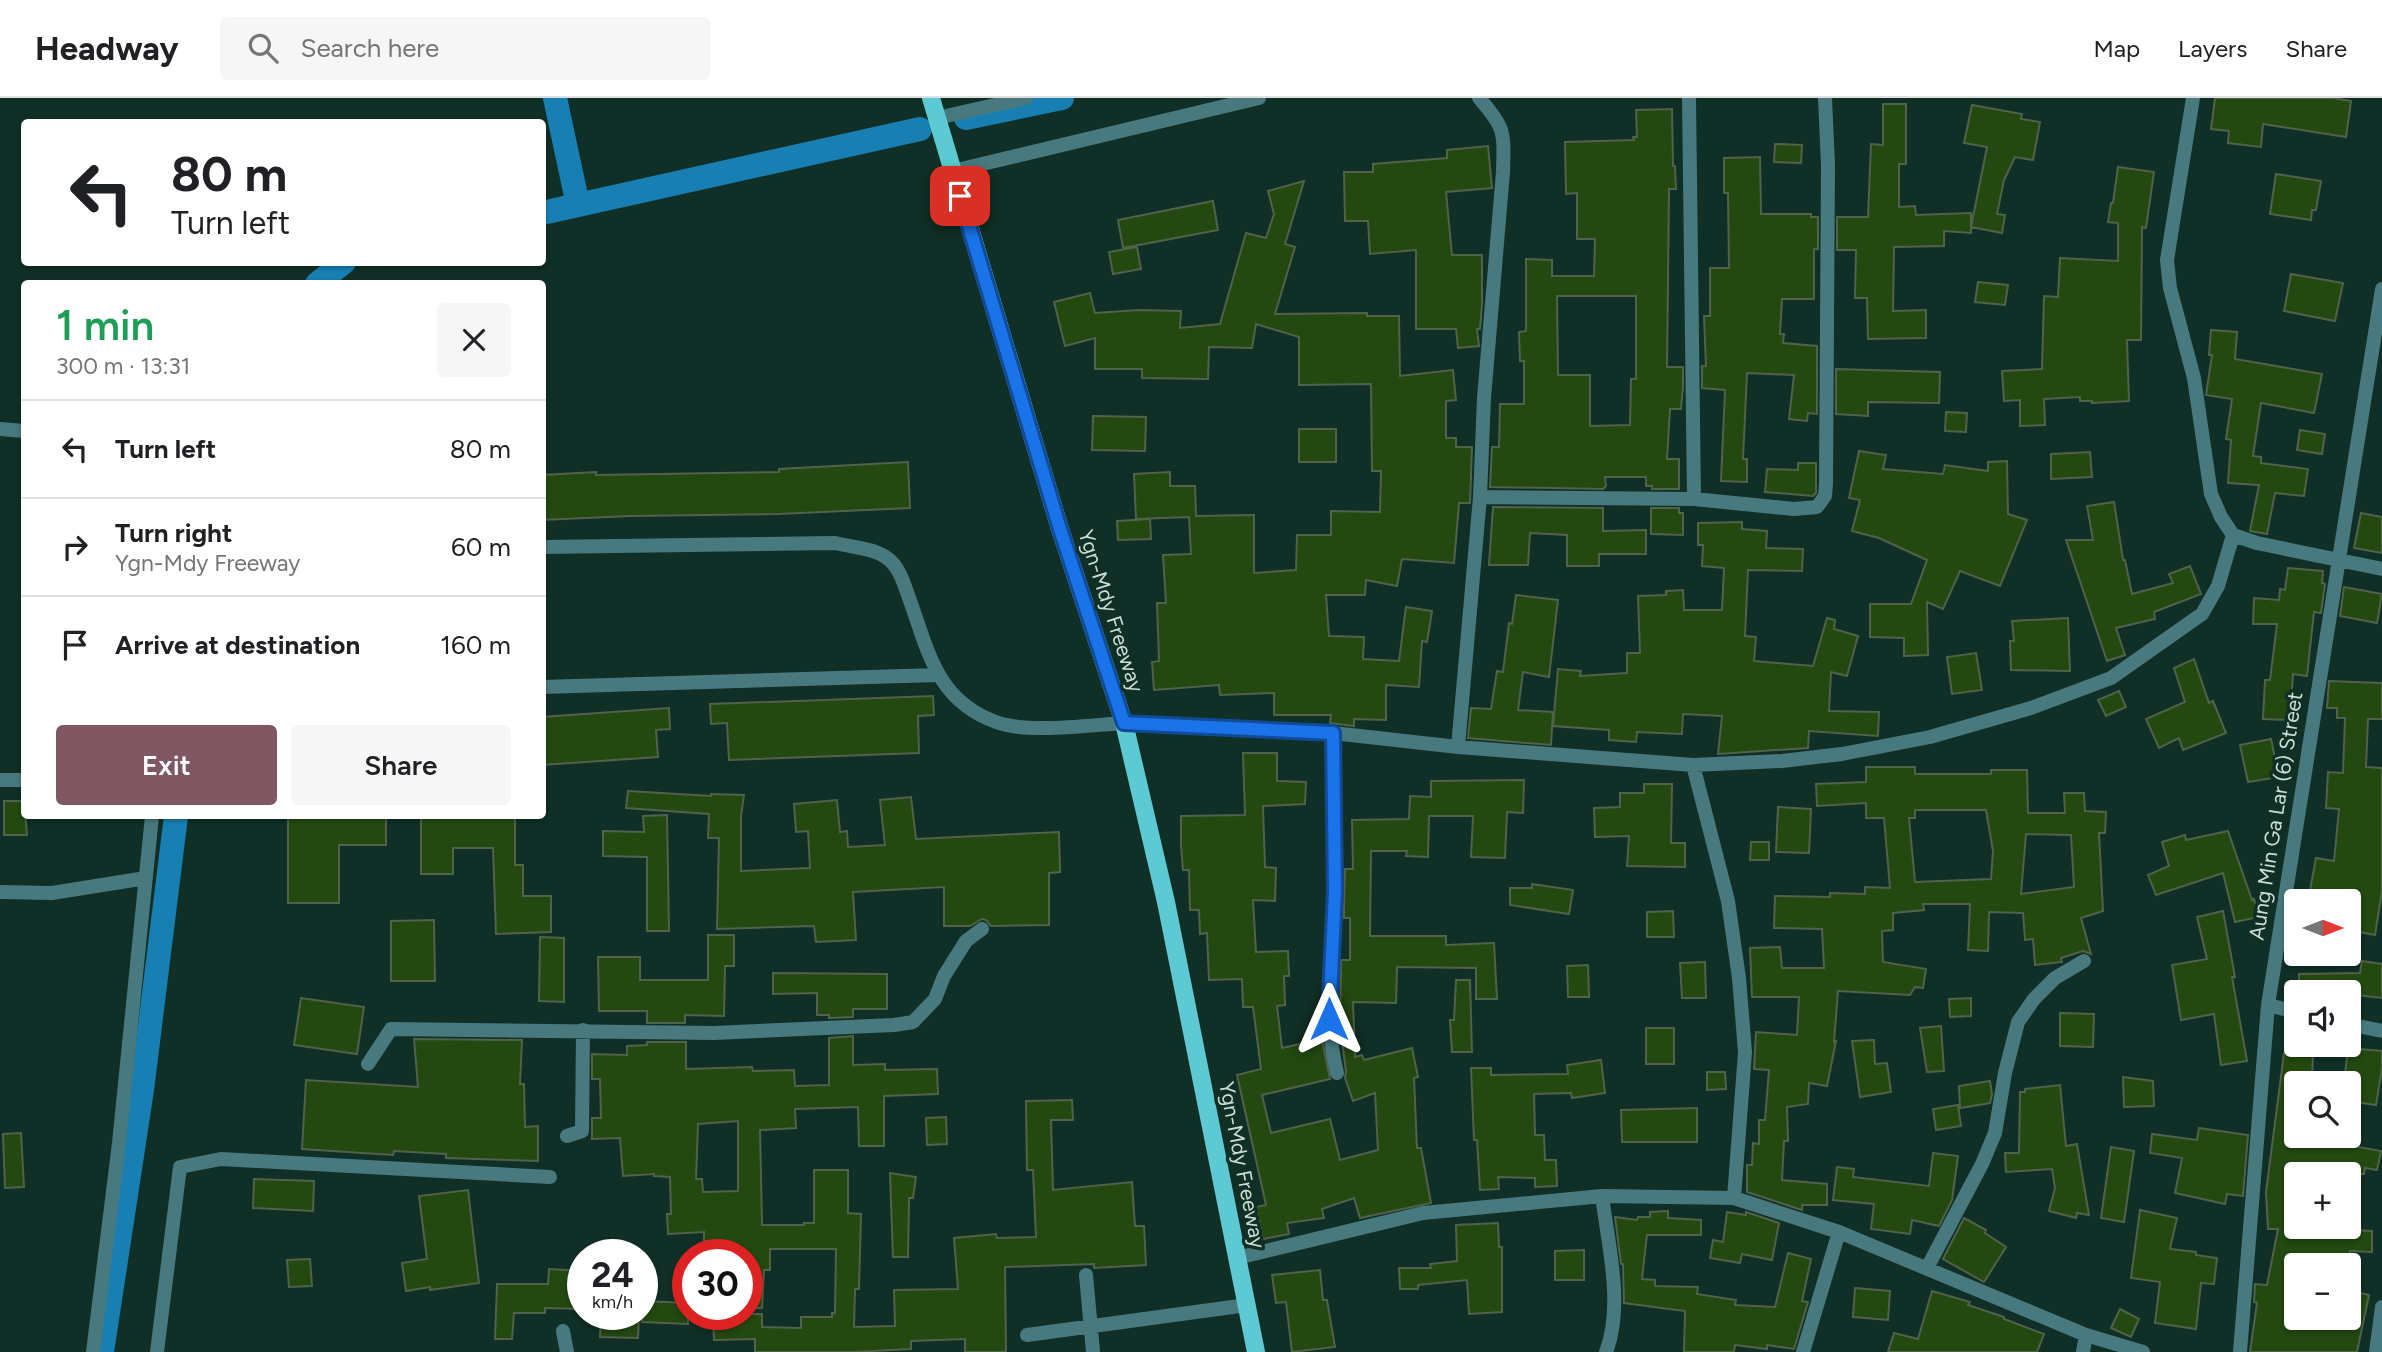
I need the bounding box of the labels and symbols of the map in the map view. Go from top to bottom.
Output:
pin [930,166,990,226]
street label: Ygn-Mdy Freeway [1073,526,1150,695]
street label: Aung Min Ga Lar (6) Street [2244,690,2308,942]
north arrow [2284,889,2361,966]
position arrow [1292,982,1366,1056]
street label: Ygn-Mdy Freeway [1214,1079,1271,1250]
speed limit sign: 30 [672,1239,763,1330]

